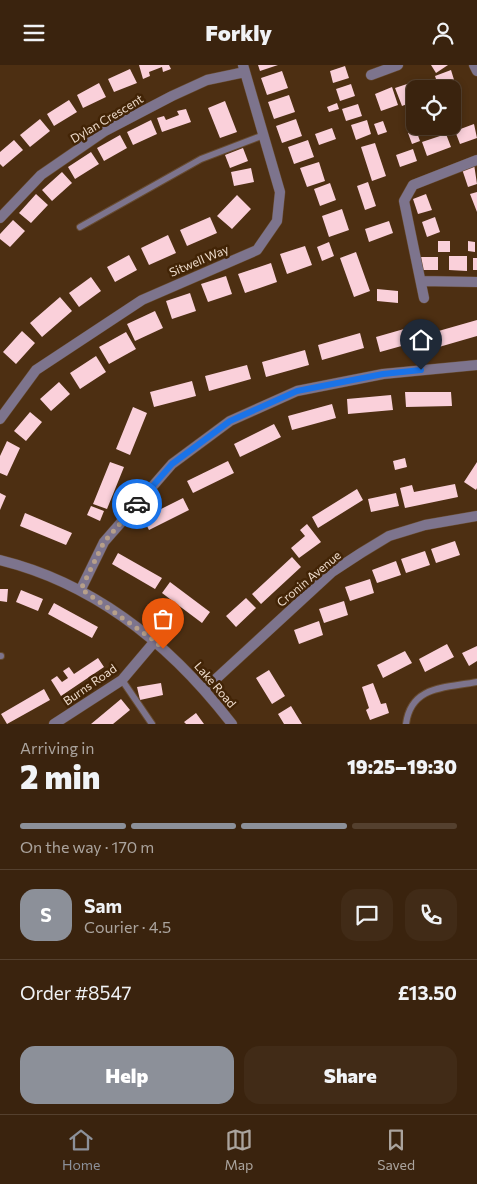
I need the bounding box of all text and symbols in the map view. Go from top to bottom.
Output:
icon: menu [20,19,48,47]
text: Forkly [205,19,272,46]
icon: person [429,19,457,47]
map controls [406,80,461,135]
button: locate [406,80,461,135]
street label: Dylan Crescent [68,91,145,145]
street label: Sitwell Way [167,241,230,279]
pin [400,319,442,370]
icon: home [407,326,435,354]
courier [112,479,162,529]
icon: car [123,490,151,518]
street label: Cronin Avenue [274,547,343,609]
pin [142,598,184,649]
icon: bag [149,605,177,633]
street label: Lake Road [192,659,239,710]
street label: Burns Road [60,661,119,708]
text: Arriving in [20,738,94,757]
text: 19:25–19:30 [347,755,457,778]
text: 2 min [20,756,100,796]
text: On the way · 170 m [20,837,154,856]
button: chat [341,889,393,941]
button: phone [405,889,457,941]
text: Sam [84,894,122,917]
text: S [40,903,52,926]
text: Courier · 4.5 [84,917,171,936]
text: Order #8547 [20,981,132,1004]
text: £13.50 [398,981,457,1004]
button: Help [20,1046,234,1104]
button: Share [244,1046,457,1104]
tab: Home [62,1126,100,1173]
tab: Map [224,1126,253,1173]
tab: Saved [377,1126,415,1173]

